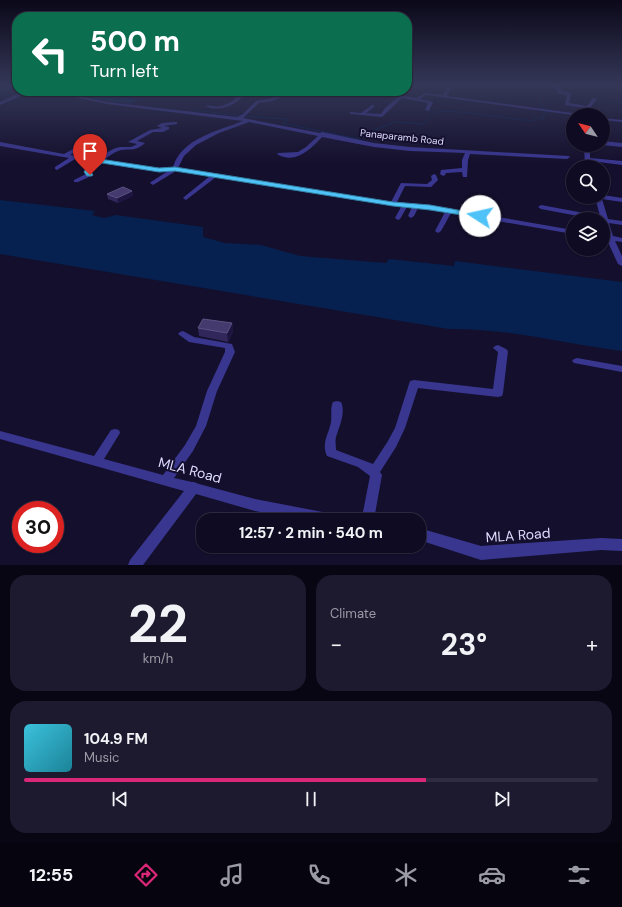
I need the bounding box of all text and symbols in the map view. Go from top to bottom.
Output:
text: 500 m [90,23,180,60]
icon: left [24,28,76,80]
text: Turn left [90,59,159,83]
north arrow [566,108,610,152]
map controls [566,108,610,256]
street label: Panaparamb Road [359,126,445,148]
pin [73,134,107,175]
icon: arrive [79,140,101,162]
button: search [566,160,610,204]
position arrow [459,195,501,237]
button: layers [566,212,610,256]
street label: MLA Road [156,453,224,487]
speed limit sign: 30 [12,501,64,553]
text: 12:57 · 2 min · 540 m [239,523,383,543]
street label: MLA Road [485,524,551,546]
text: 22 [128,590,188,658]
text: Climate [330,605,376,622]
text: 23° [441,625,487,664]
text: − [330,630,342,659]
text: + [586,630,598,659]
text: km/h [143,650,173,667]
text: 104.9 FM [84,729,148,749]
text: Music [84,749,119,766]
icon: previous [109,788,131,810]
icon: pause [300,788,322,810]
icon: next [491,788,513,810]
icon: directions [132,861,160,889]
icon: music [218,861,246,889]
icon: phone [305,861,333,889]
icon: climate [392,861,420,889]
icon: car [478,861,506,889]
icon: filters [565,861,593,889]
text: 12:55 [29,863,73,887]

